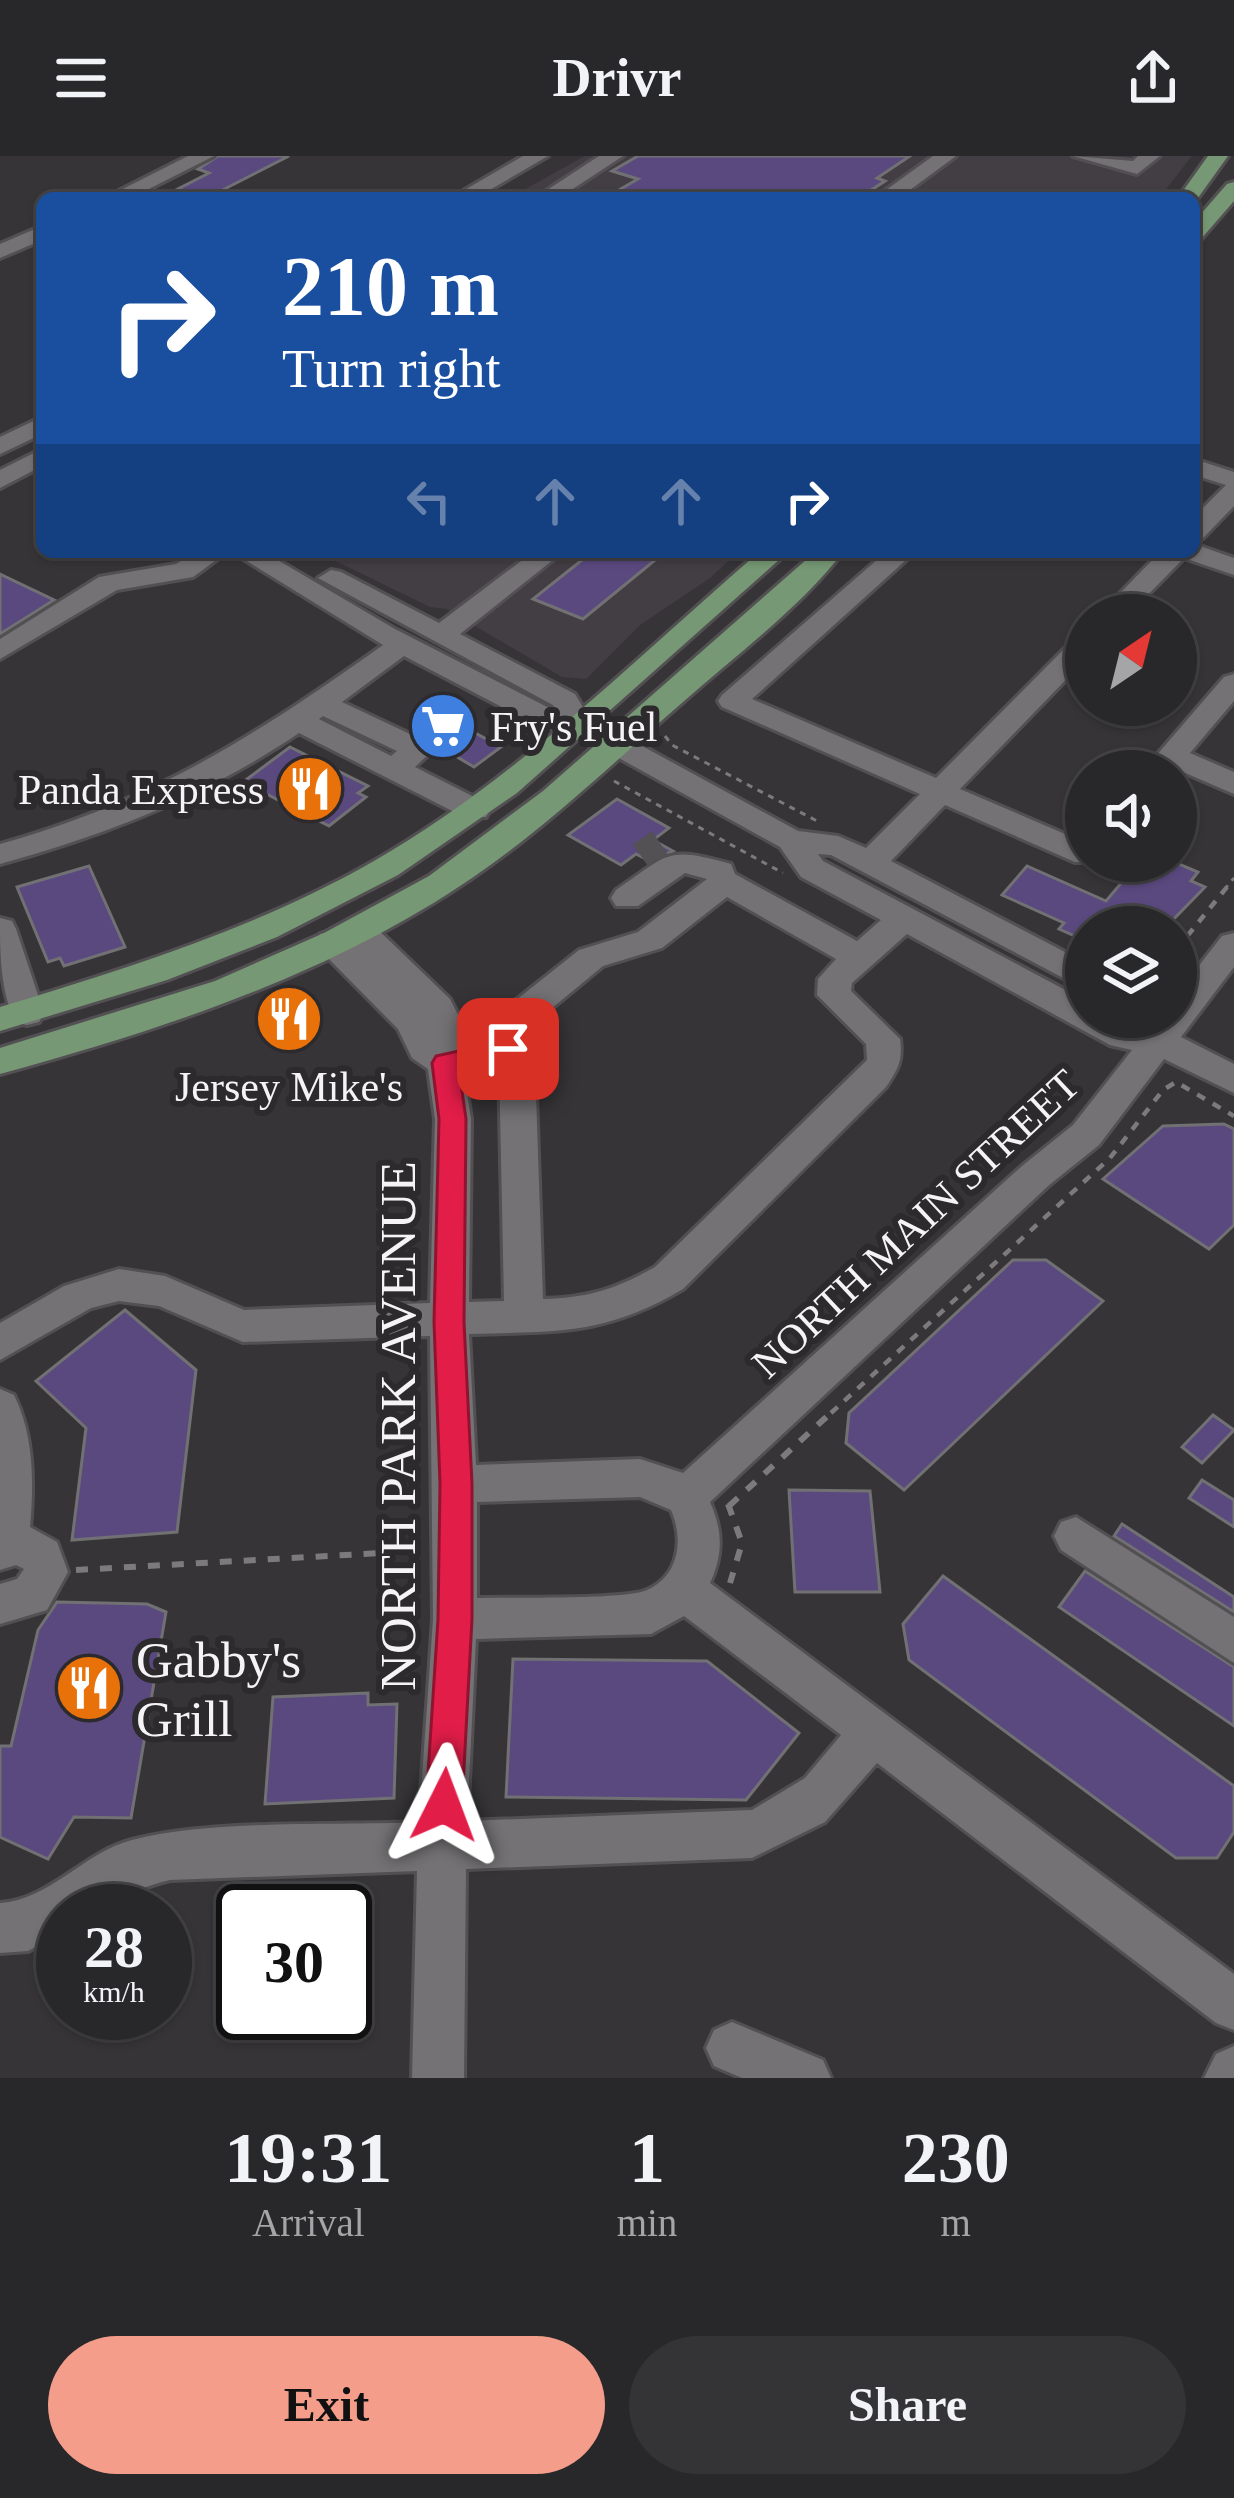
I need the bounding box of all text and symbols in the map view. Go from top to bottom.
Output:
icon: menu [48,45,114,111]
icon: share [1120,45,1186,111]
text: Drivr [553,48,681,108]
icon: right [84,240,240,396]
text: 210 m [282,240,499,333]
text: Turn right [282,339,501,399]
icon: left [396,468,462,534]
icon: ahead [522,468,588,534]
icon: ahead [648,468,714,534]
icon: right [774,468,840,534]
north arrow [1065,594,1197,726]
map controls [1065,594,1197,1038]
supermarket icon: Fry's Fuel [408,691,478,761]
place label: Fry's Fuel [490,704,657,750]
button: sound [1065,750,1197,882]
restaurant icon: Panda Express [275,754,345,824]
place label: Panda Express [18,767,264,813]
button: layers [1065,906,1197,1038]
restaurant icon: Jersey Mike's [254,984,324,1054]
pin [457,998,559,1100]
icon: arrive [475,1016,541,1082]
street label: NORTH MAIN STREET [743,1061,1088,1387]
place label: Jersey Mike's [175,1064,403,1110]
street label: NORTH PARK AVENUE [370,1161,426,1691]
place label: Gabby's Grill [136,1632,301,1747]
restaurant icon: Gabby's Grill [54,1653,124,1723]
position arrow [381,1742,507,1868]
speed limit sign: 30 [216,1884,372,2040]
text: 28 [84,1914,144,1980]
text: km/h [83,1975,145,2008]
text: 19:31 [224,2118,392,2198]
text: 1 [629,2118,665,2198]
text: 230 [902,2118,1010,2198]
text: Arrival [252,2201,365,2244]
text: min [617,2201,677,2244]
text: m [940,2201,971,2244]
button: Exit [48,2336,605,2474]
button: Share [629,2336,1186,2474]

